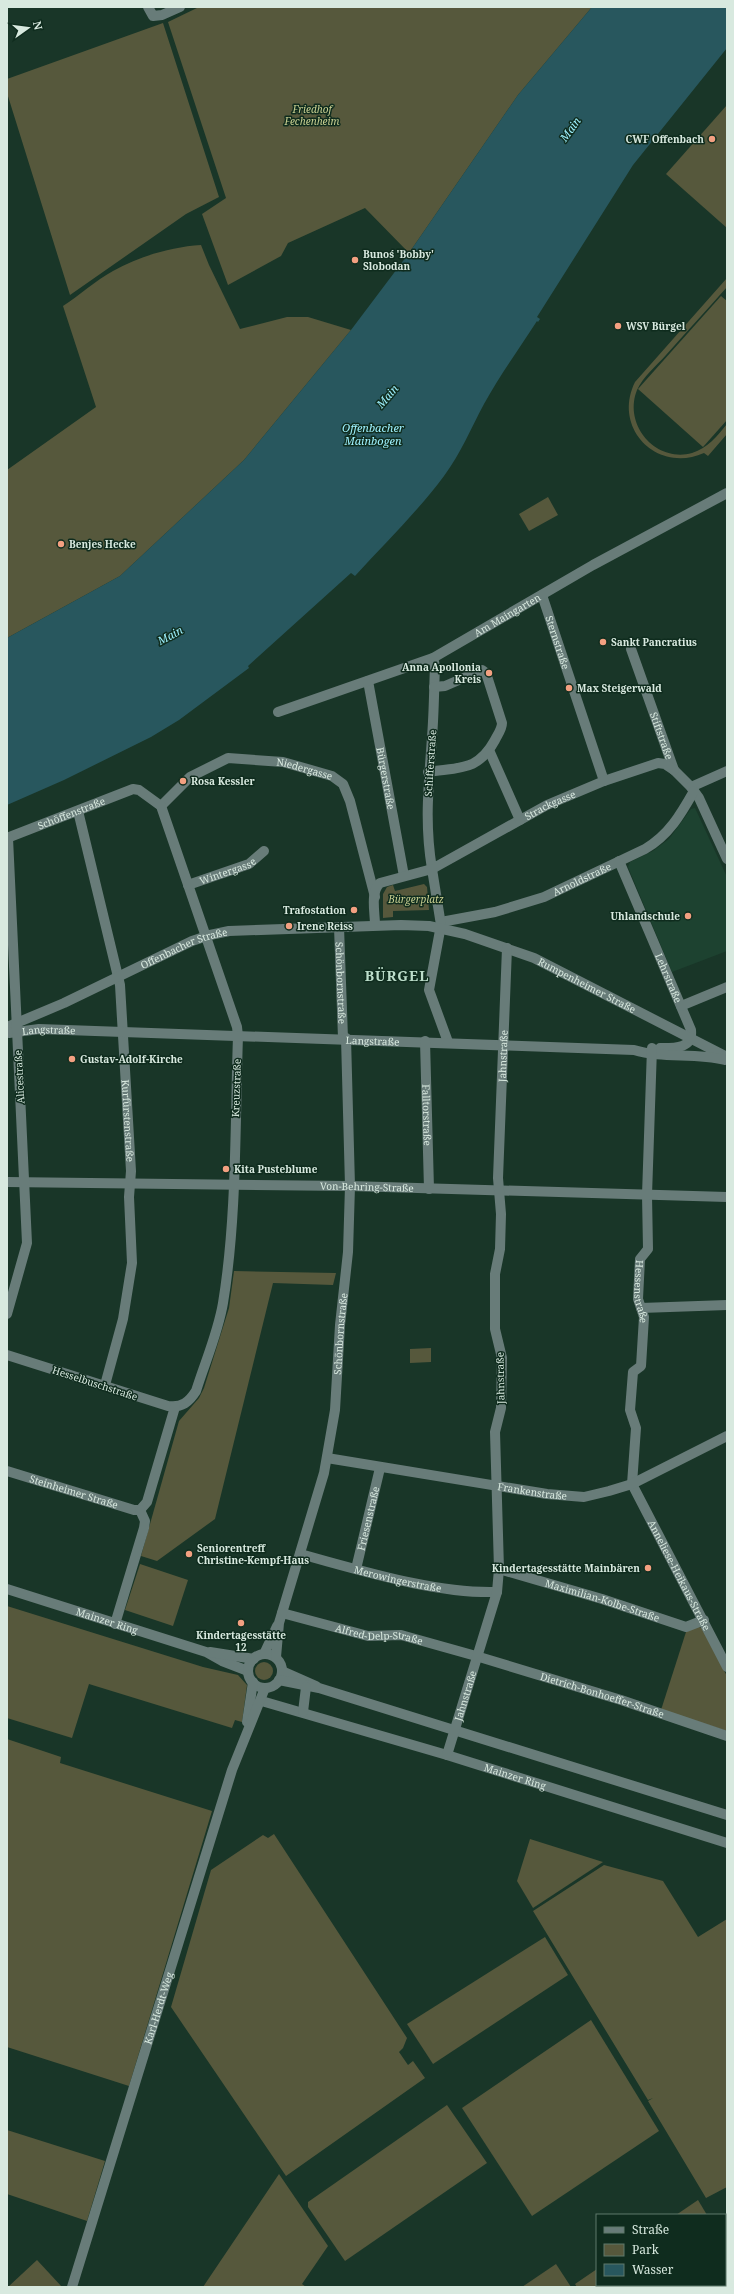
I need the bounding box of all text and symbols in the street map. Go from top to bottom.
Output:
north arrow [8,8,48,48]
text: N [30,19,47,32]
park label: Friedhof Fechenheim [283,102,340,128]
water label: Main [556,113,584,145]
place label: CWF Offenbach [626,132,704,146]
marker: CWF Offenbach [707,134,717,144]
place label: Bunoś 'Bobby' Slobodan [363,247,434,273]
marker: Bunoś 'Bobby' Slobodan [350,255,360,265]
place label: WSV Bürgel [626,319,686,333]
marker: WSV Bürgel [613,321,623,331]
water label: Main [372,381,402,412]
water label: Offenbacher Mainbogen [342,420,405,448]
place label: Benjes Hecke [69,537,136,551]
marker: Benjes Hecke [56,539,66,549]
street label: Am Maingarten [471,590,544,640]
street label: Sternstraße [542,614,573,671]
water label: Main [154,622,186,648]
place label: Sankt Pancratius [611,635,697,649]
marker: Sankt Pancratius [598,637,608,647]
place label: Anna Apollonia Kreis [402,660,481,686]
marker: Anna Apollonia Kreis [484,668,494,678]
place label: Max Steigerwald [577,681,662,695]
marker: Max Steigerwald [564,683,574,693]
street label: Stiftstraße [647,710,677,761]
street label: Schifferstraße [421,729,439,797]
street label: Bürgerstraße [373,746,399,811]
street label: Niedergasse [276,755,334,783]
place label: Rosa Kessler [191,774,255,788]
marker: Rosa Kessler [178,776,188,786]
street label: Strackgasse [522,787,578,823]
street label: Schöffenstraße [35,794,107,832]
street label: Wintergasse [197,854,259,888]
street label: Arnoldstraße [550,859,613,899]
park label: Bürgerplatz [387,892,444,906]
place label: Trafostation [283,903,346,917]
marker: Trafostation [349,905,359,915]
place label: Uhlandschule [611,909,680,923]
marker: Uhlandschule [683,911,693,921]
place label: Irene Reiss [297,919,353,933]
marker: Irene Reiss [284,921,294,931]
street label: Offenbacher Straße [138,925,229,972]
street label: Schönbornstraße [333,942,349,1024]
street label: Lehrstraße [652,951,686,1005]
street label: Rumpenheimer Straße [536,954,638,1016]
district label: BÜRGEL [365,966,429,985]
street label: Langstraße [21,1022,76,1038]
street label: Jahnstraße [495,1030,511,1083]
street label: Langstraße [345,1033,400,1049]
street label: Alicestraße [11,1050,27,1104]
place label: Gustav-Adolf-Kirche [80,1052,183,1066]
marker: Gustav-Adolf-Kirche [67,1054,77,1064]
street label: Kreuzstraße [228,1059,244,1117]
street label: Kurfürstenstraße [119,1079,137,1162]
street label: Falltorstraße [419,1084,435,1146]
place label: Kita Pusteblume [234,1162,318,1176]
marker: Kita Pusteblume [221,1164,231,1174]
street label: Von-Behring-Straße [320,1179,414,1195]
street label: Hessenstraße [631,1260,651,1324]
street label: Schönbornstraße [330,1292,350,1375]
street label: Jahnstraße [493,1352,507,1405]
street label: Hesselbuschstraße [51,1363,139,1403]
street label: Steinheimer Straße [28,1471,120,1512]
street label: Frankenstraße [497,1479,568,1503]
street label: Friesenstraße [354,1485,382,1552]
street label: Anneliese-Heikaus-Straße [645,1517,714,1633]
place label: Seniorentreff Christine-Kempf-Haus [197,1541,309,1567]
marker: Seniorentreff Christine-Kempf-Haus [184,1549,194,1559]
place label: Kindertagesstätte Mainbären [492,1561,640,1575]
street label: Merowingerstraße [353,1562,443,1595]
marker: Kindertagesstätte Mainbären [643,1563,653,1573]
street label: Maximilian-Kolbe-Straße [543,1576,662,1625]
street label: Mainzer Ring [74,1604,140,1637]
marker: Kindertagesstätte 12 [236,1618,246,1628]
street label: Alfred-Delp-Straße [334,1621,425,1648]
place label: Kindertagesstätte 12 [196,1628,286,1654]
street label: Jahnstraße [451,1669,480,1724]
street label: Dietrich-Bonhoeffer-Straße [539,1669,666,1721]
street label: Mainzer Ring [482,1760,548,1793]
street label: Karl-Herdt-Weg [141,1970,176,2046]
legend [596,2214,726,2286]
text: Straße [632,2221,669,2238]
text: Park [632,2241,660,2258]
text: Wasser [632,2261,674,2278]

